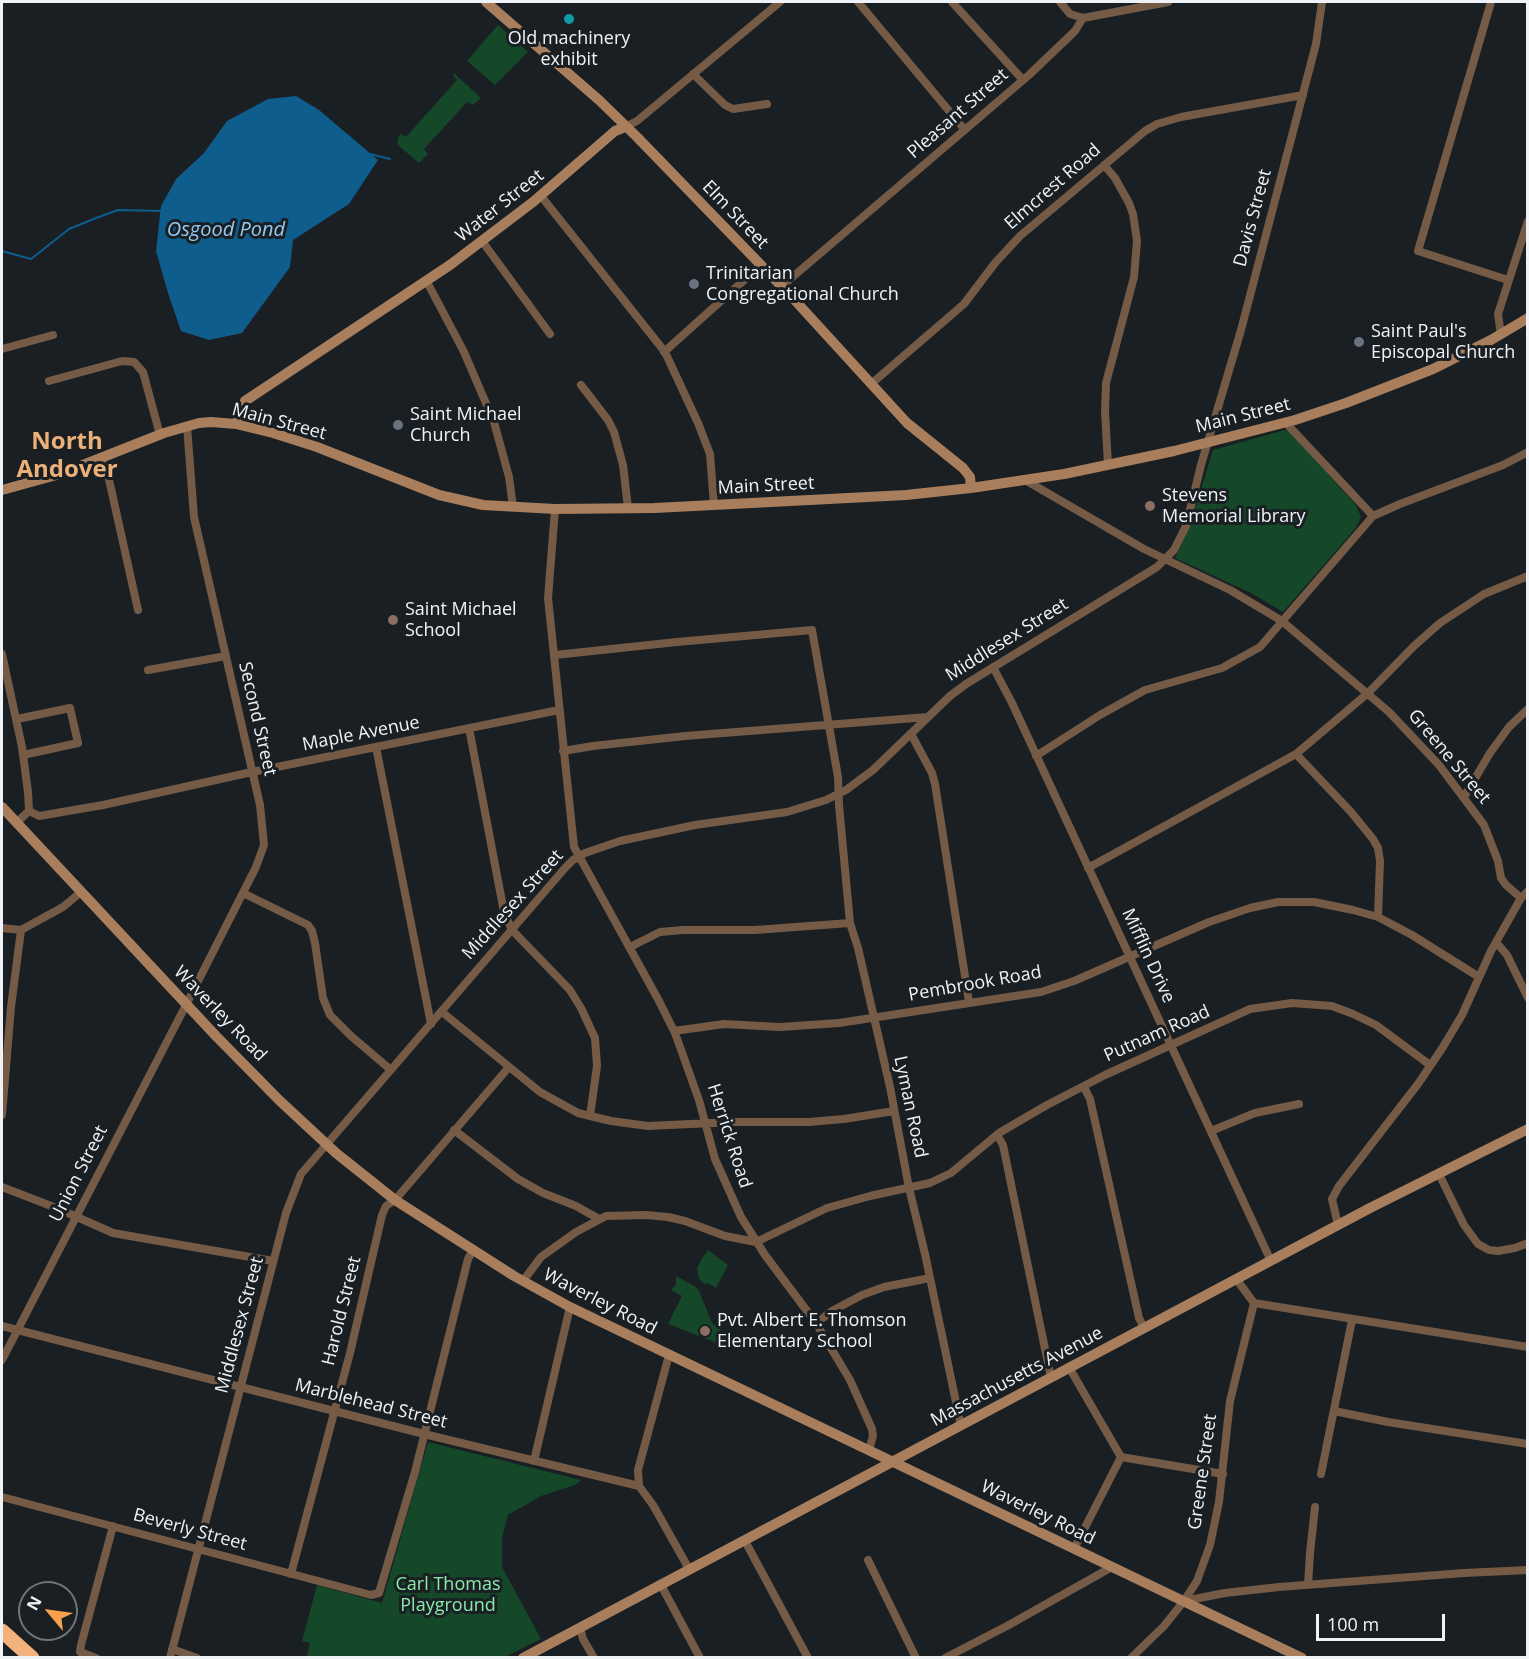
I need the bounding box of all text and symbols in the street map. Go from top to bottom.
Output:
marker: Old machinery exhibit [562,12,576,26]
place label: Old machinery exhibit [508,28,630,70]
street label: Pleasant Street [903,64,1013,164]
street label: Elmcrest Road [1001,140,1105,234]
street label: Water Street [452,165,548,247]
street label: Davis Street [1230,167,1276,269]
street label: Elm Street [697,177,773,253]
water label: Osgood Pond [167,218,285,242]
place label: Trinitarian Congregational Church [706,263,899,306]
marker: Trinitarian Congregational Church [687,277,701,291]
place label: Saint Paul's Episcopal Church [1371,321,1515,364]
marker: Saint Paul's Episcopal Church [1352,335,1366,349]
street label: Main Street [1193,394,1293,438]
street label: Main Street [229,399,329,445]
place label: Saint Michael Church [410,404,522,446]
marker: Saint Michael Church [391,418,405,432]
district label: North Andover [16,428,118,484]
street label: Main Street [717,473,815,499]
place label: Stevens Memorial Library [1162,485,1306,528]
marker: Stevens Memorial Library [1143,499,1157,513]
street label: Middlesex Street [942,594,1072,686]
place label: Saint Michael School [405,599,517,642]
marker: Saint Michael School [386,613,400,627]
street label: Second Street [233,660,281,778]
street label: Greene Street [1403,705,1495,809]
street label: Maple Avenue [300,712,422,756]
street label: Middlesex Street [458,846,568,964]
street label: Mifflin Drive [1117,905,1179,1007]
street label: Waverley Road [169,962,271,1066]
street label: Pembrook Road [907,962,1043,1006]
street label: Putnam Road [1101,1001,1213,1067]
street label: Lyman Road [889,1054,931,1160]
street label: Herrick Road [702,1081,756,1191]
street label: Union Street [45,1122,113,1226]
street label: Middlesex Street [211,1254,269,1396]
street label: Harold Street [318,1254,366,1368]
street label: Waverley Road [540,1264,660,1340]
place label: Pvt. Albert E. Thomson Elementary School [717,1310,906,1352]
street label: Massachusetts Avenue [927,1323,1107,1431]
marker: Pvt. Albert E. Thomson Elementary School [698,1324,712,1338]
street label: Marblehead Street [293,1375,449,1433]
street label: Greene Street [1184,1413,1222,1531]
street label: Waverley Road [977,1476,1099,1550]
street label: Beverly Street [131,1504,249,1556]
park label: Carl Thomas Playground [396,1574,500,1616]
north arrow [18,1581,78,1641]
text: N [21,1592,47,1614]
scale bar [1319,1602,1448,1640]
text: 100 m [1327,1612,1379,1636]

